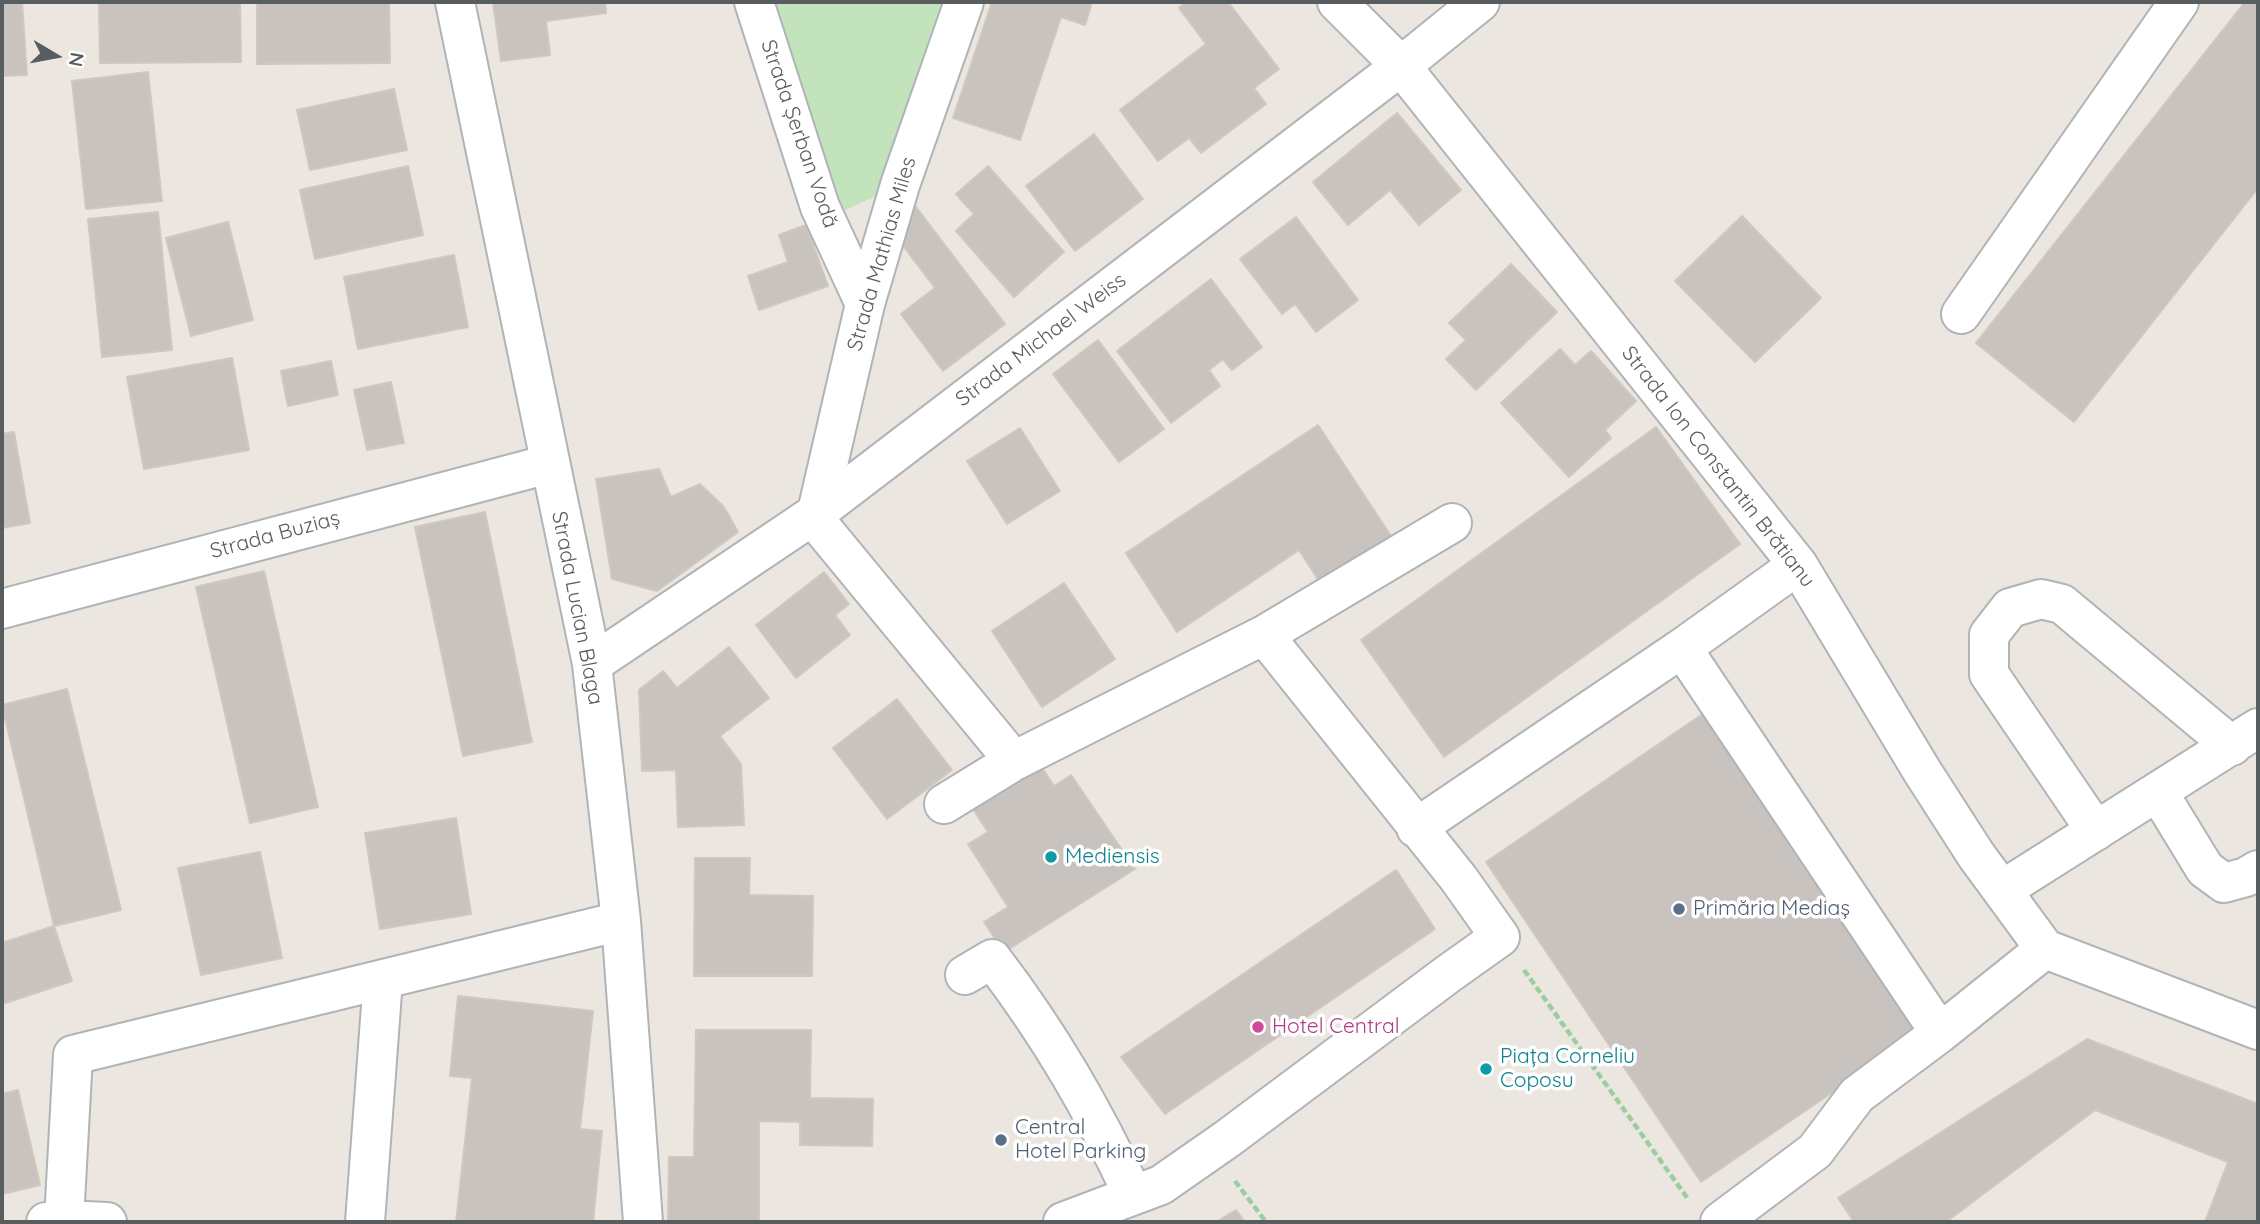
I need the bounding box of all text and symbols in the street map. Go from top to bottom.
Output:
north arrow [21,21,91,91]
street label: Strada Șerban Vodă [755,37,843,231]
text: N [64,51,90,69]
street label: Strada Mathias Miles [842,154,922,354]
street label: Strada Michael Weiss [951,268,1131,412]
street label: Strada Ion Constantin Brătianu [1616,341,1820,593]
street label: Strada Buziaș [207,506,343,564]
street label: Strada Lucian Blaga [546,509,608,707]
place label: Mediensis [1065,844,1160,870]
marker: Mediensis [1043,849,1059,865]
place label: Primăria Mediaș [1693,896,1850,922]
marker: Primăria Mediaș [1671,901,1687,917]
place label: Hotel Central [1272,1014,1399,1040]
marker: Hotel Central [1250,1019,1266,1035]
place label: Piața Corneliu Coposu [1500,1044,1635,1094]
marker: Piața Corneliu Coposu [1478,1061,1494,1077]
place label: Central Hotel Parking [1015,1115,1146,1165]
marker: Central Hotel Parking [993,1132,1009,1148]

